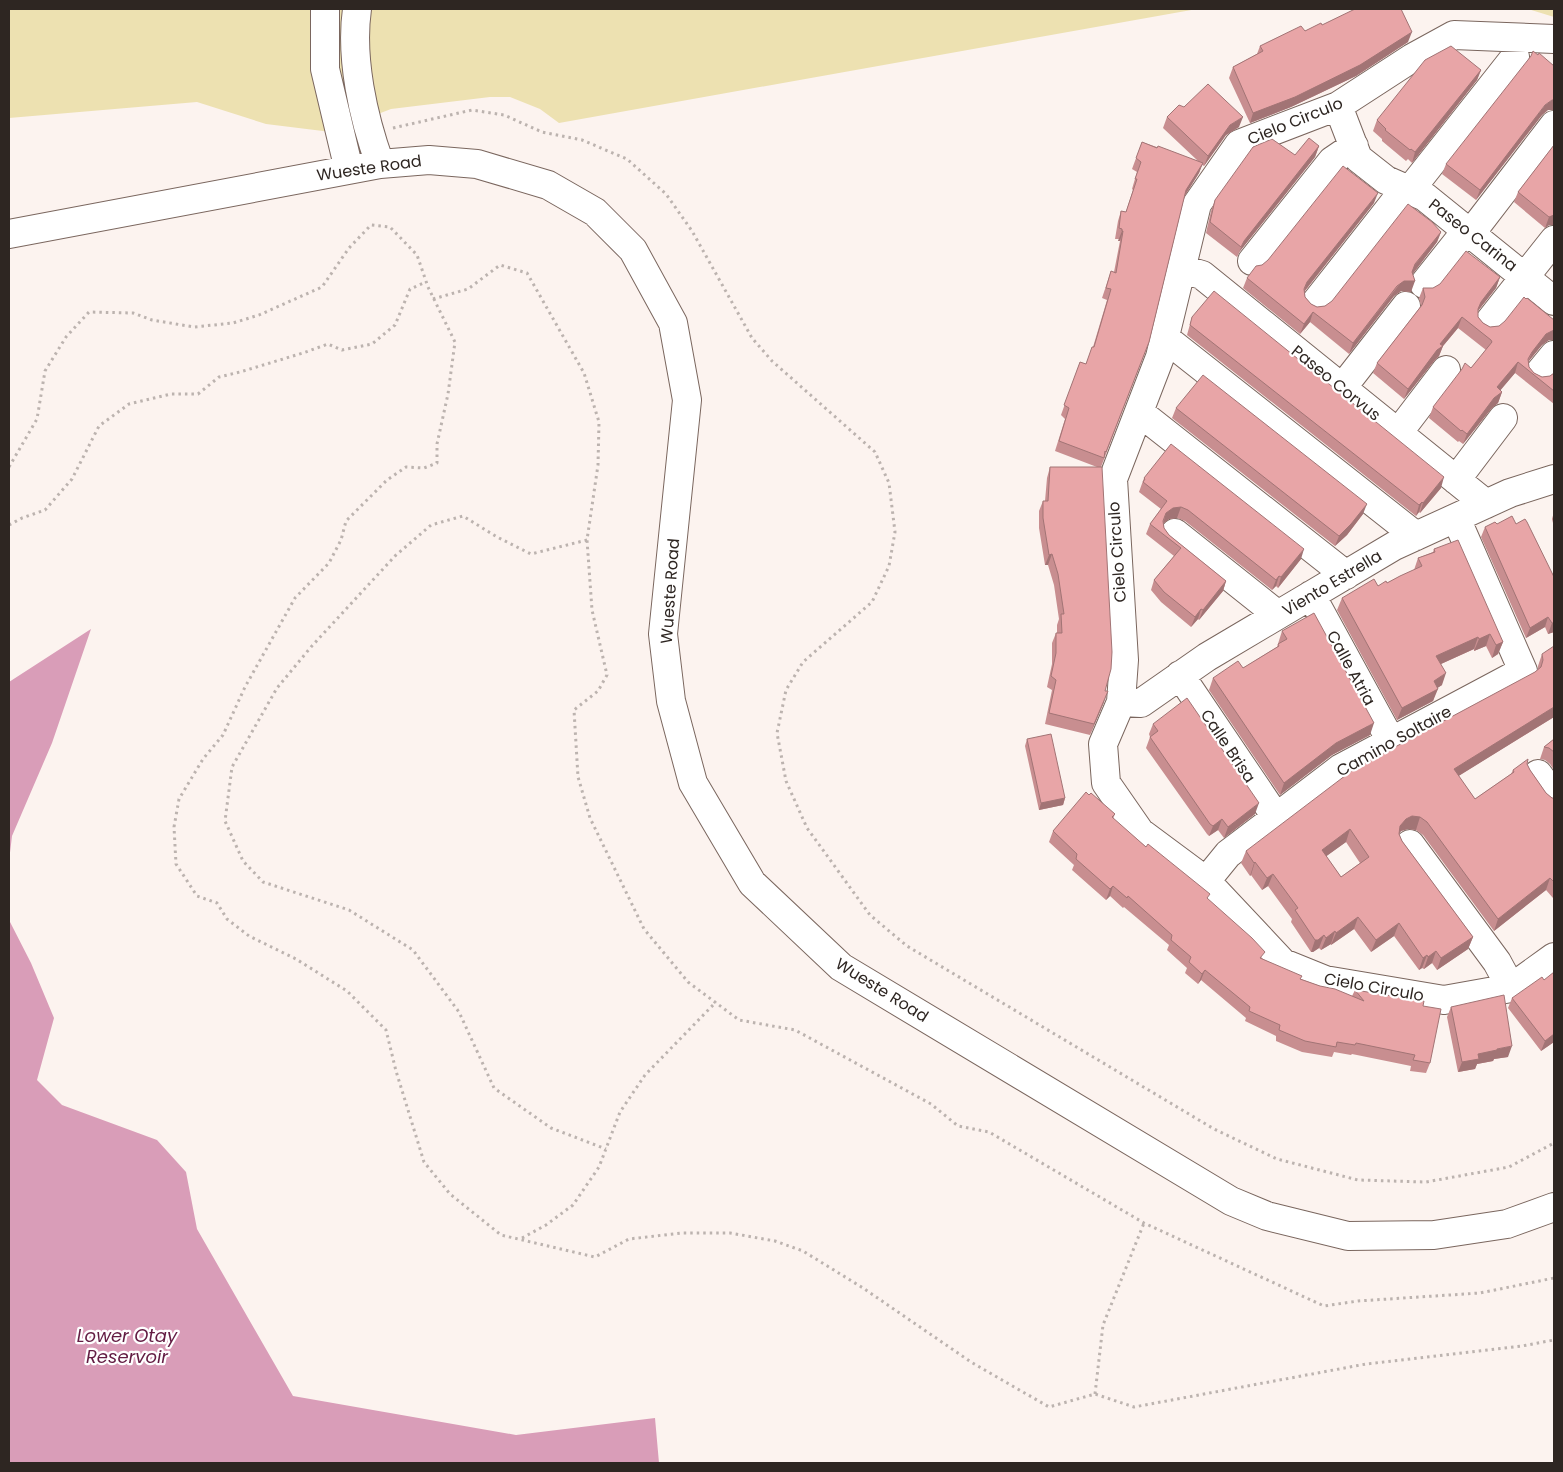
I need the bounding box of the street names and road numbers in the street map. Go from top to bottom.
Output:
street label: Cielo Circulo [1244,91,1346,151]
street label: Wueste Road [315,149,423,187]
street label: Paseo Carina [1424,193,1522,277]
street label: Paseo Corvus [1286,340,1386,426]
street label: Cielo Circulo [1102,501,1132,603]
street label: Wueste Road [655,537,685,645]
street label: Viento Estrella [1278,544,1386,622]
street label: Calle Atria [1321,626,1381,710]
street label: Camino Soltaire [1332,700,1456,782]
street label: Calle Brisa [1195,705,1261,787]
street label: Wueste Road [831,952,933,1028]
street label: Cielo Circulo [1322,967,1426,1007]

